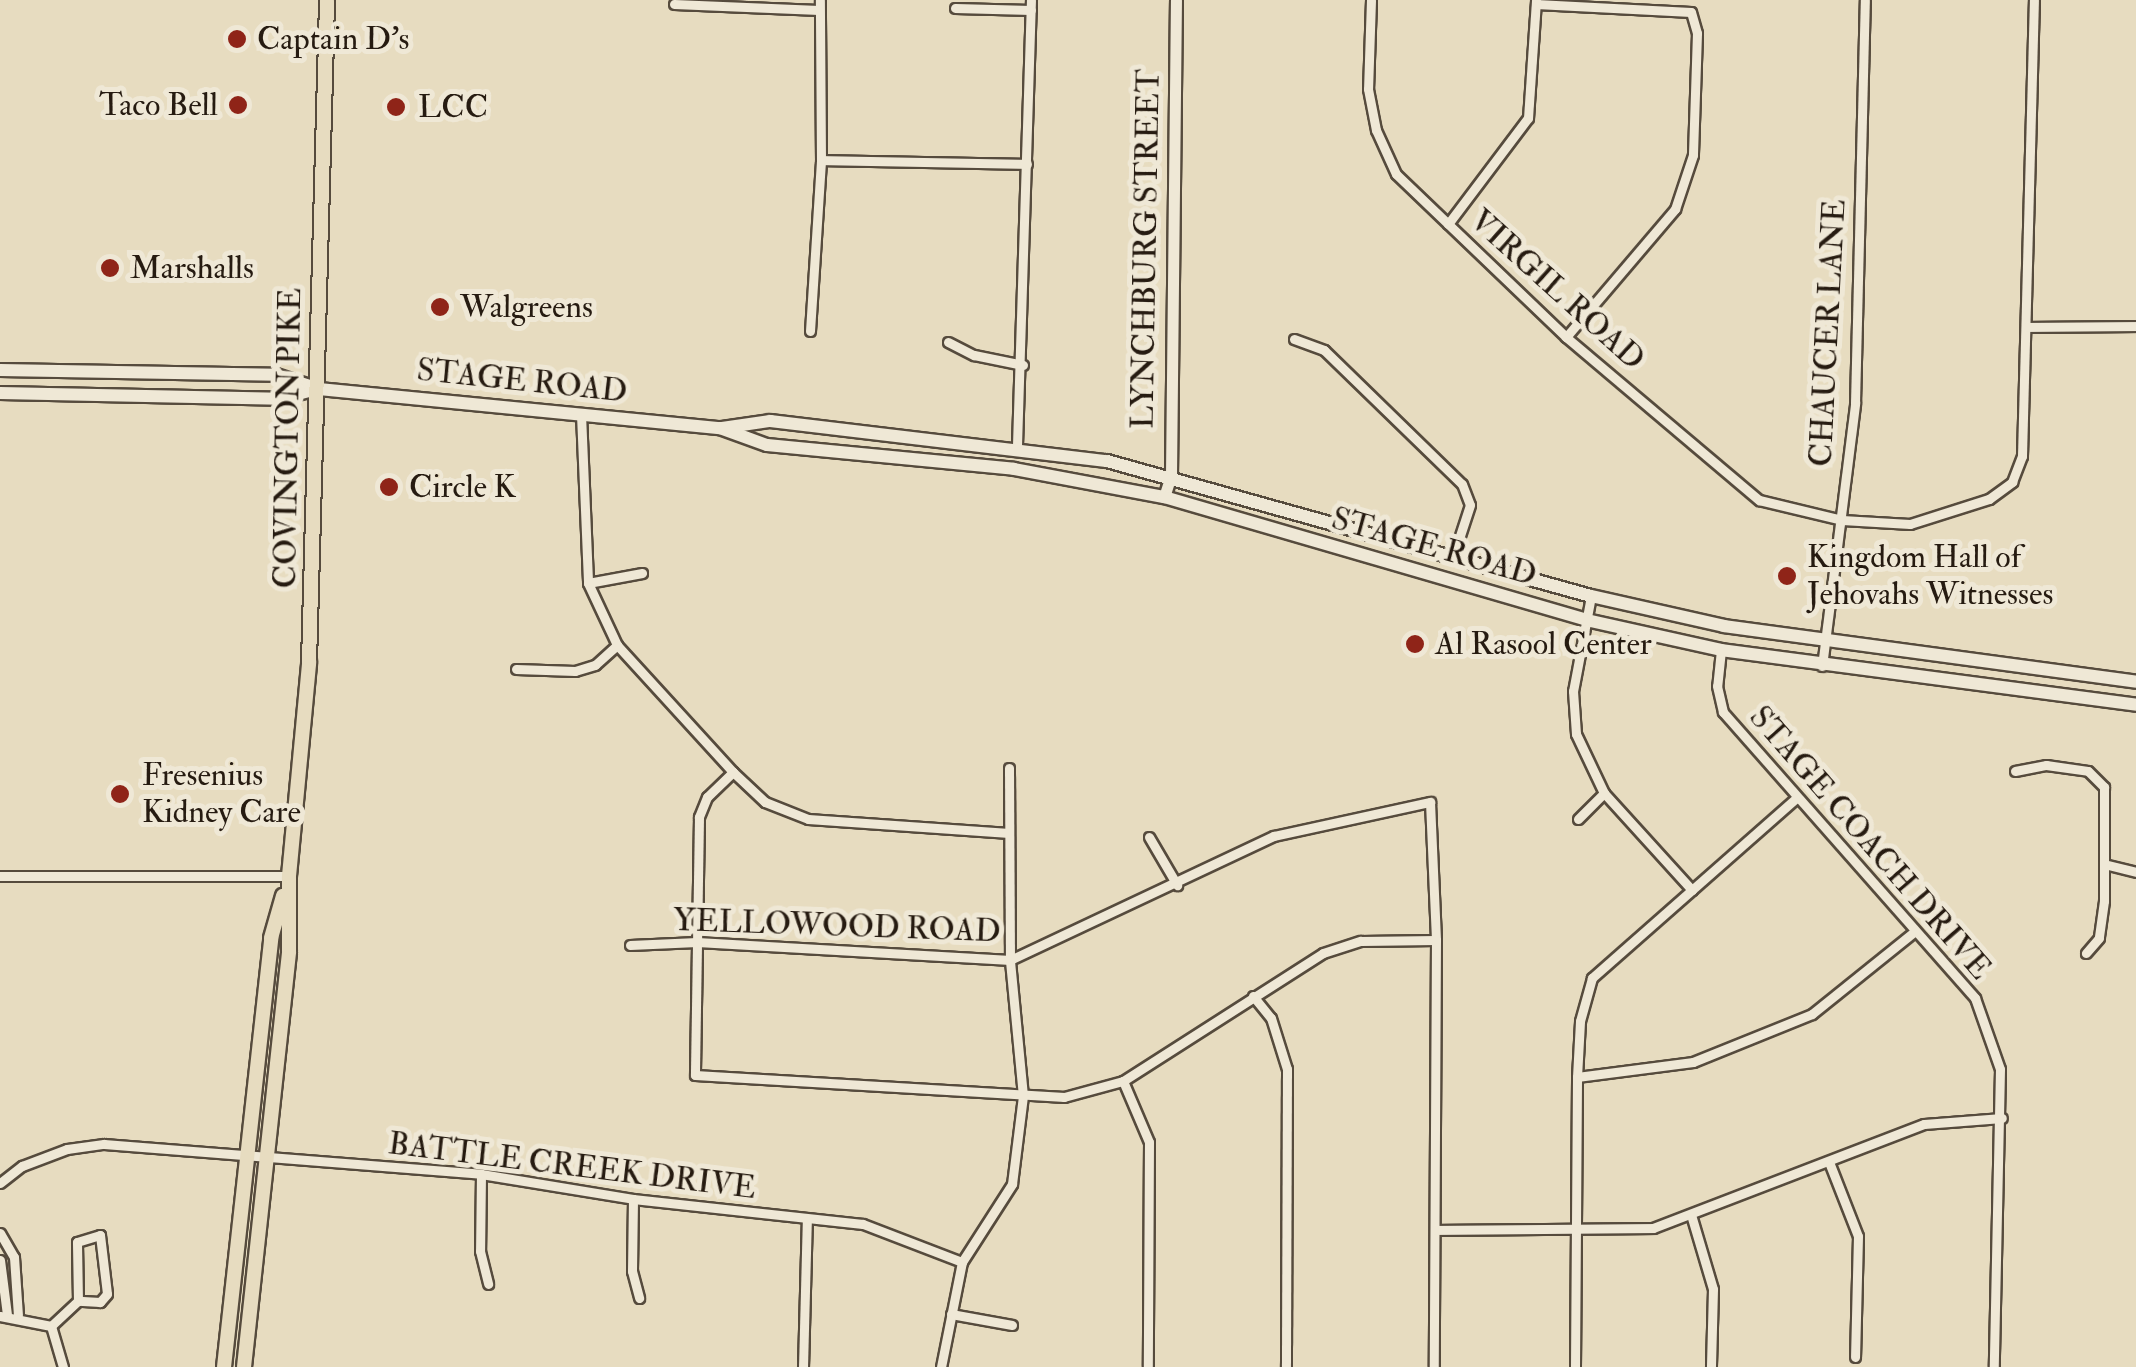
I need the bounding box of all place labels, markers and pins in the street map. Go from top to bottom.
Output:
place label: Captain D's [257,20,410,58]
marker: Captain D's [226,28,248,50]
place label: Taco Bell [99,86,218,124]
place label: LCC [418,88,488,126]
marker: Taco Bell [227,94,249,116]
marker: LCC [383,94,409,120]
place label: Marshalls [130,249,254,287]
marker: Marshalls [99,257,121,279]
place label: Walgreens [460,288,593,326]
marker: Walgreens [429,296,451,318]
place label: Circle K [409,468,516,506]
marker: Circle K [378,476,400,498]
place label: Kingdom Hall of Jehovahs Witnesses [1807,539,2053,614]
marker: Kingdom Hall of Jehovahs Witnesses [1776,565,1798,587]
place label: Al Rasool Center [1435,625,1652,663]
marker: Al Rasool Center [1404,633,1426,655]
place label: Fresenius Kidney Care [142,757,301,832]
marker: Fresenius Kidney Care [107,781,133,807]

